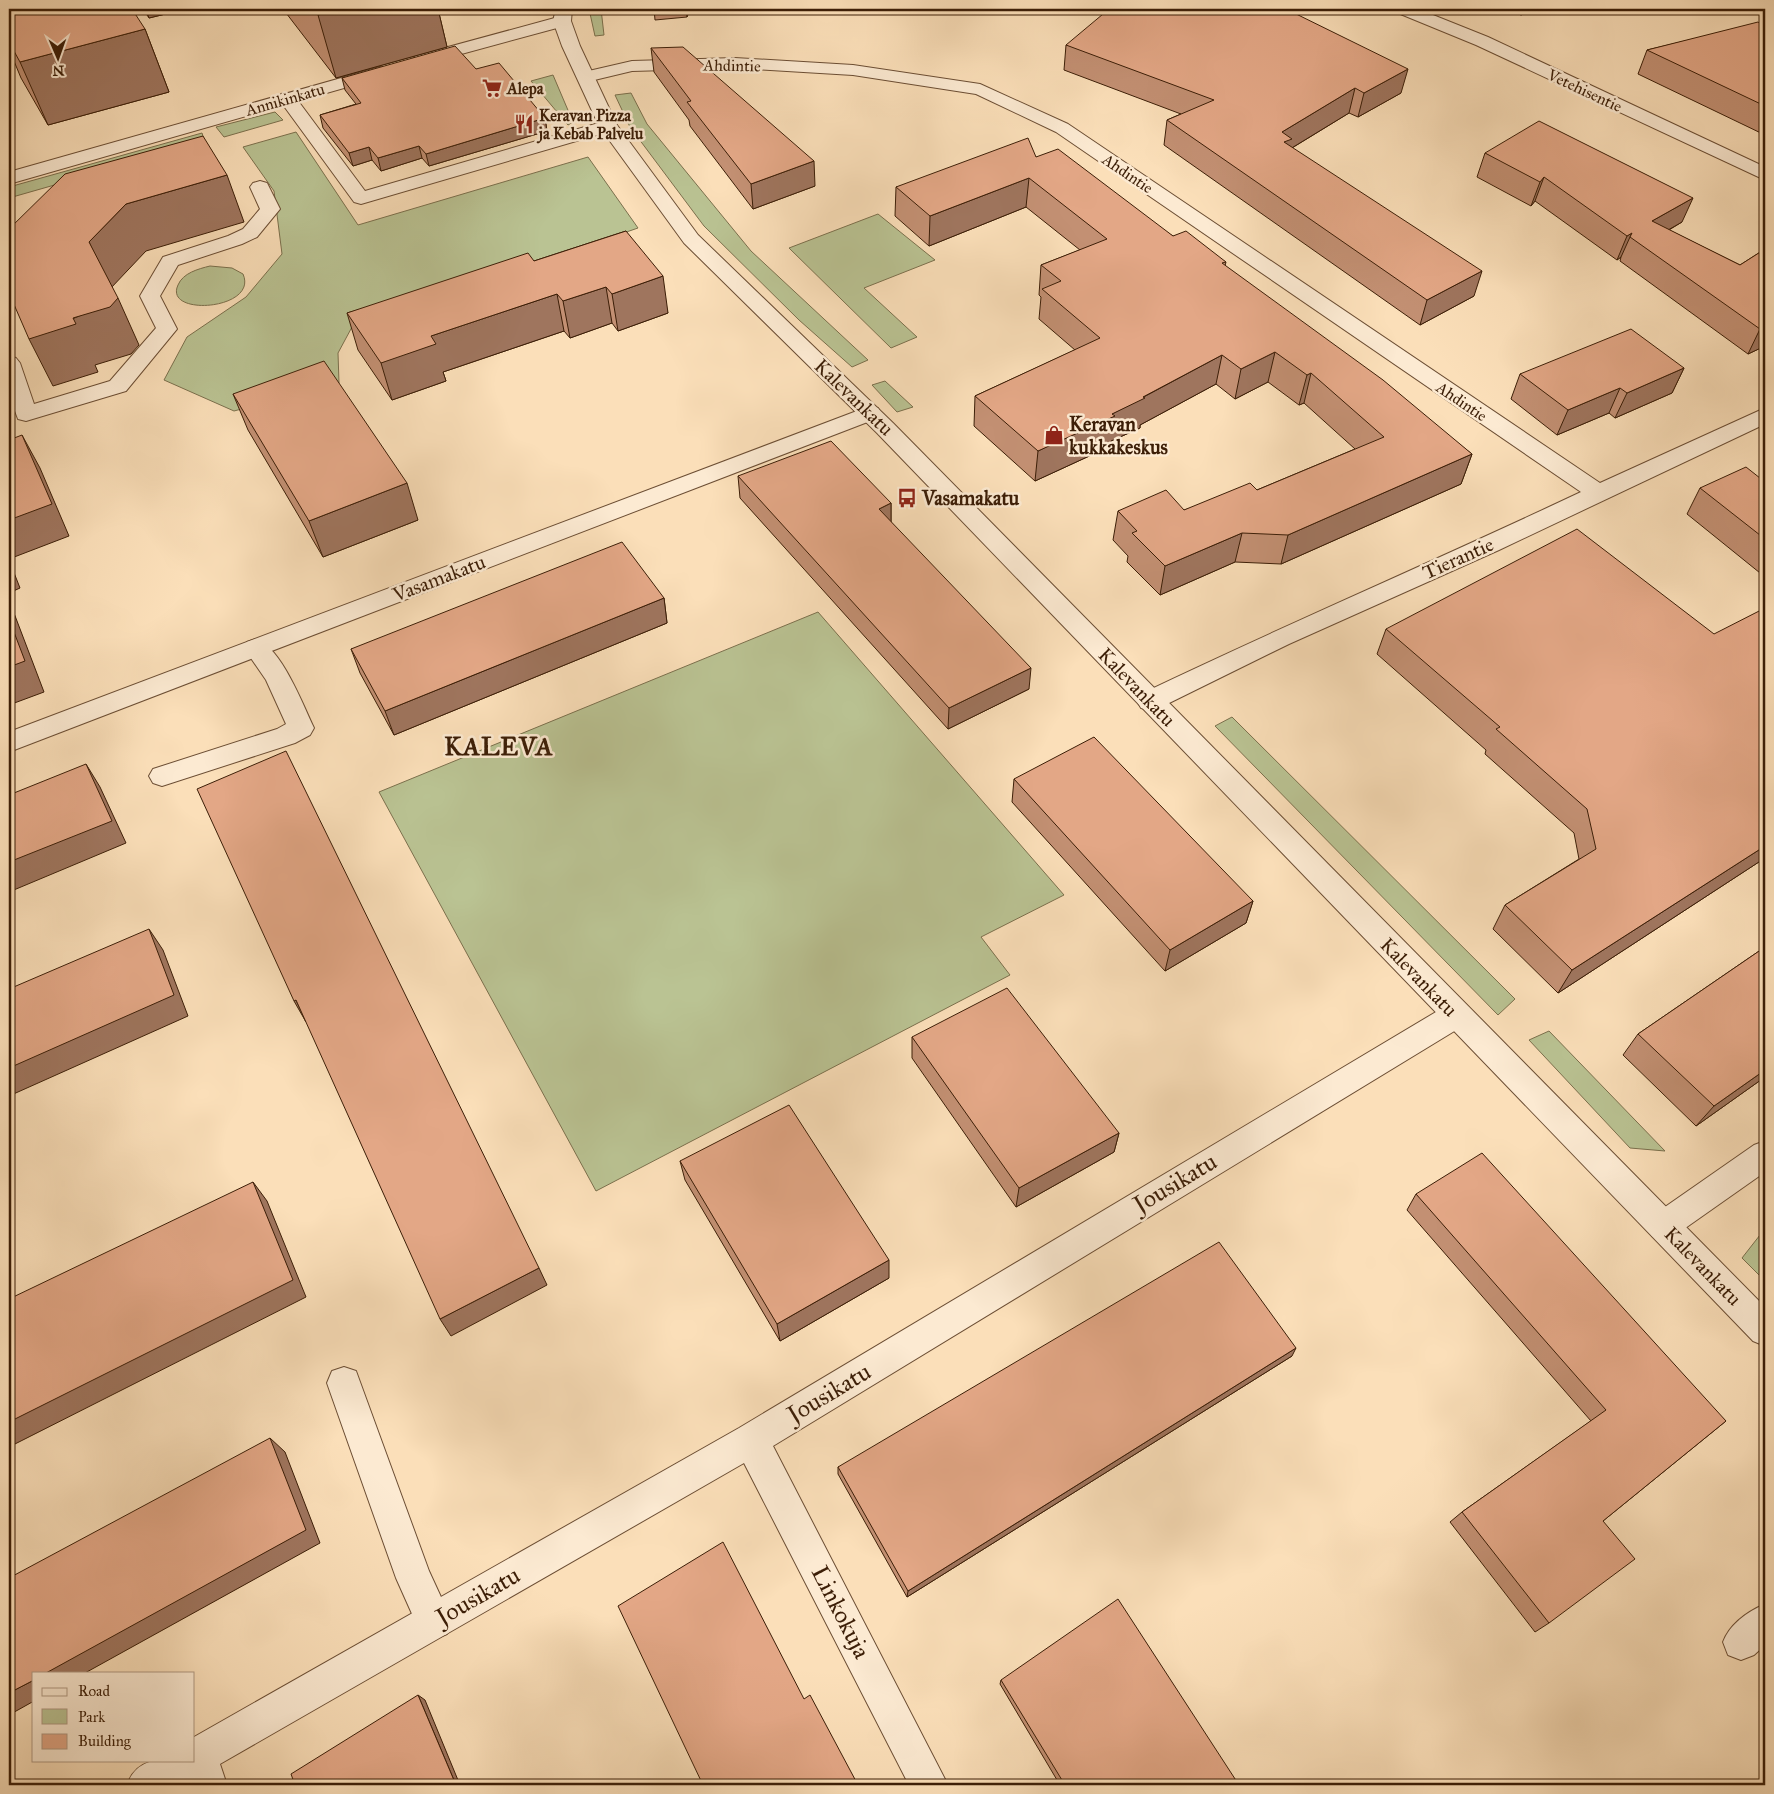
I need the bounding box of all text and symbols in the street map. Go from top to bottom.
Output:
north arrow [32,32,82,82]
street label: Ahdintie [702,55,761,76]
text: N [52,62,65,79]
street label: Vetehisentie [1544,65,1625,116]
supermarket icon: Alepa [481,77,503,99]
street label: Annikinkatu [242,79,327,120]
place label: Alepa [506,79,545,99]
place label: Keravan Pizza ja Kebab Palvelu [536,106,644,144]
restaurant icon: Keravan Pizza ja Kebab Palvelu [513,113,535,135]
street label: Ahdintie [1098,149,1157,197]
street label: Kalevankatu [810,353,899,441]
street label: Ahdintie [1432,377,1491,425]
place label: Keravan kukkakeskus [1069,412,1169,459]
shop icon: Keravan kukkakeskus [1043,424,1065,446]
place label: Vasamakatu [921,486,1020,510]
bus stop icon: Vasamakatu [896,487,918,509]
street label: Tierantie [1419,532,1497,584]
street label: Vasamakatu [388,549,489,607]
street label: Kalevankatu [1093,643,1181,732]
district label: KALEVA [444,731,554,762]
street label: Kalevankatu [1375,933,1463,1022]
street label: Jousikatu [1125,1146,1222,1221]
street label: Kalevankatu [1659,1222,1747,1311]
street label: Jousikatu [779,1356,876,1431]
street label: Jousikatu [428,1560,526,1634]
street label: Linkokuja [805,1561,878,1664]
legend [32,1672,195,1762]
text: Road [78,1682,110,1700]
text: Park [78,1708,105,1726]
text: Building [78,1732,132,1750]

